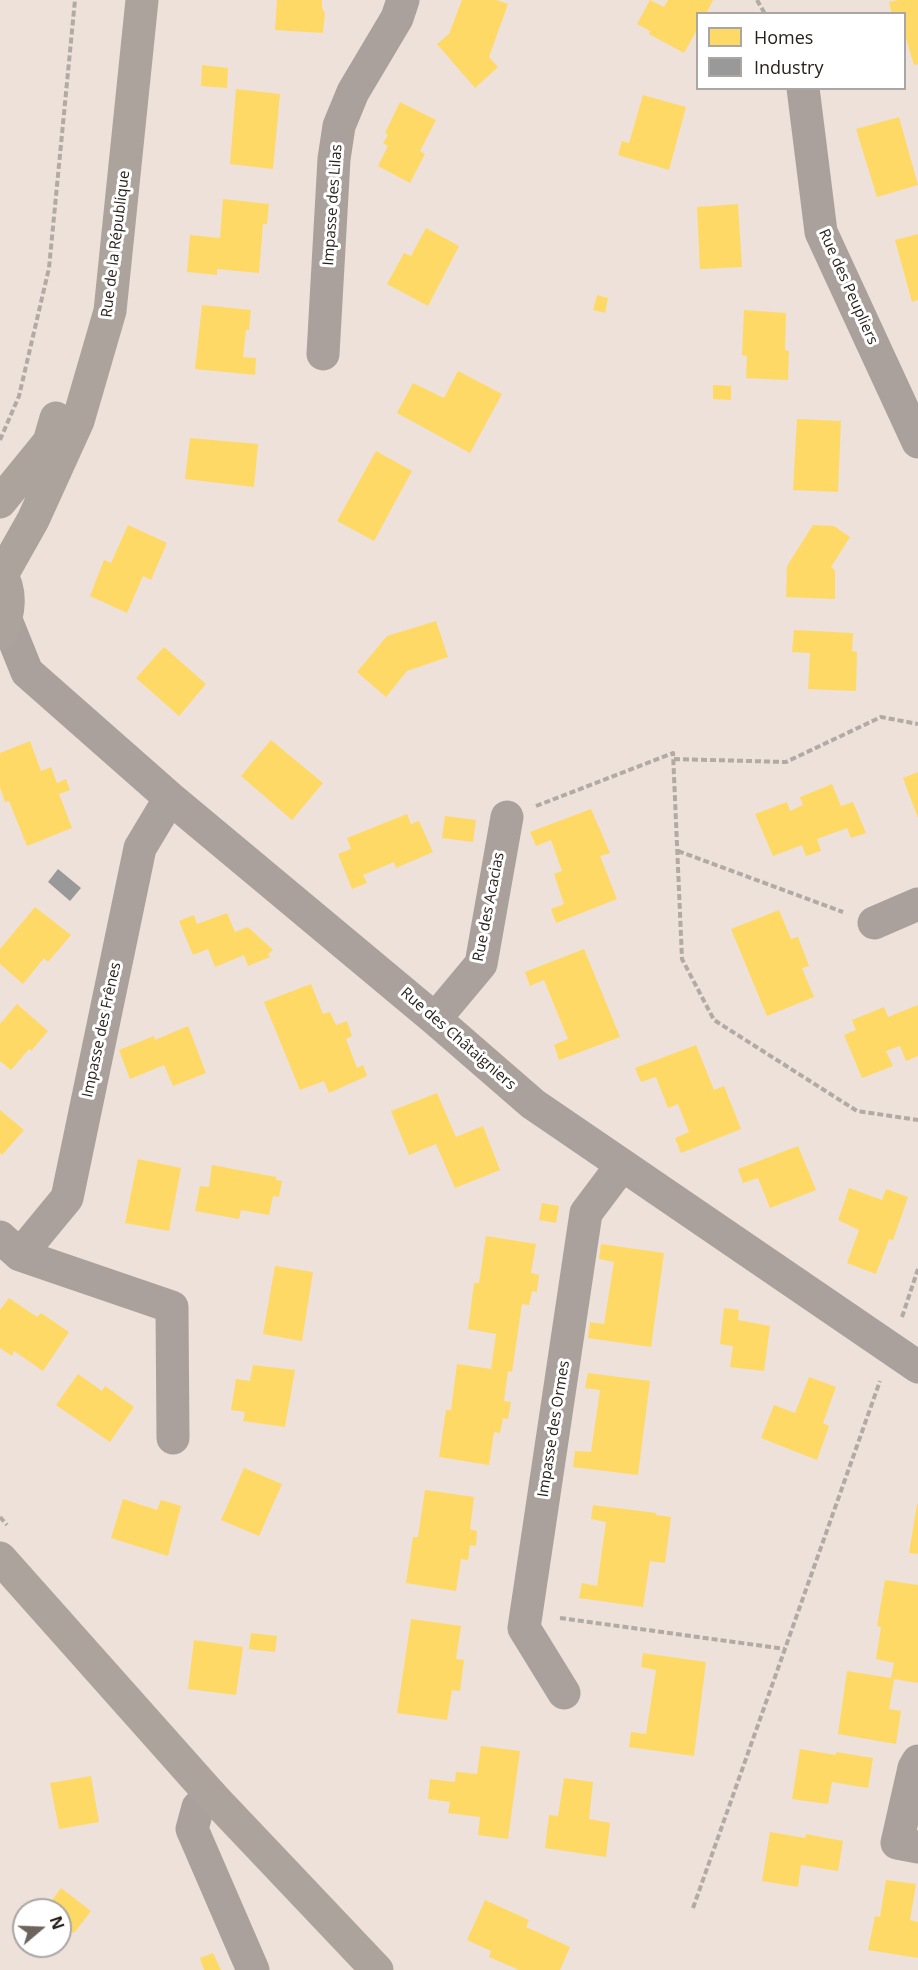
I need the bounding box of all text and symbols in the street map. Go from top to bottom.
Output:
legend [696,12,906,90]
text: Homes [754,25,813,49]
text: Industry [754,55,824,79]
street label: Impasse des Lilas [320,144,346,266]
street label: Rue de la République [98,170,134,318]
street label: Rue des Peupliers [814,226,882,348]
street label: Rue des Acacias [470,851,508,963]
street label: Impasse des Frênes [79,961,125,1099]
street label: Rue des Châtaigniers [397,984,519,1094]
street label: Impasse des Ormes [534,1359,574,1499]
north arrow [12,1898,72,1958]
text: N [45,1913,70,1933]

